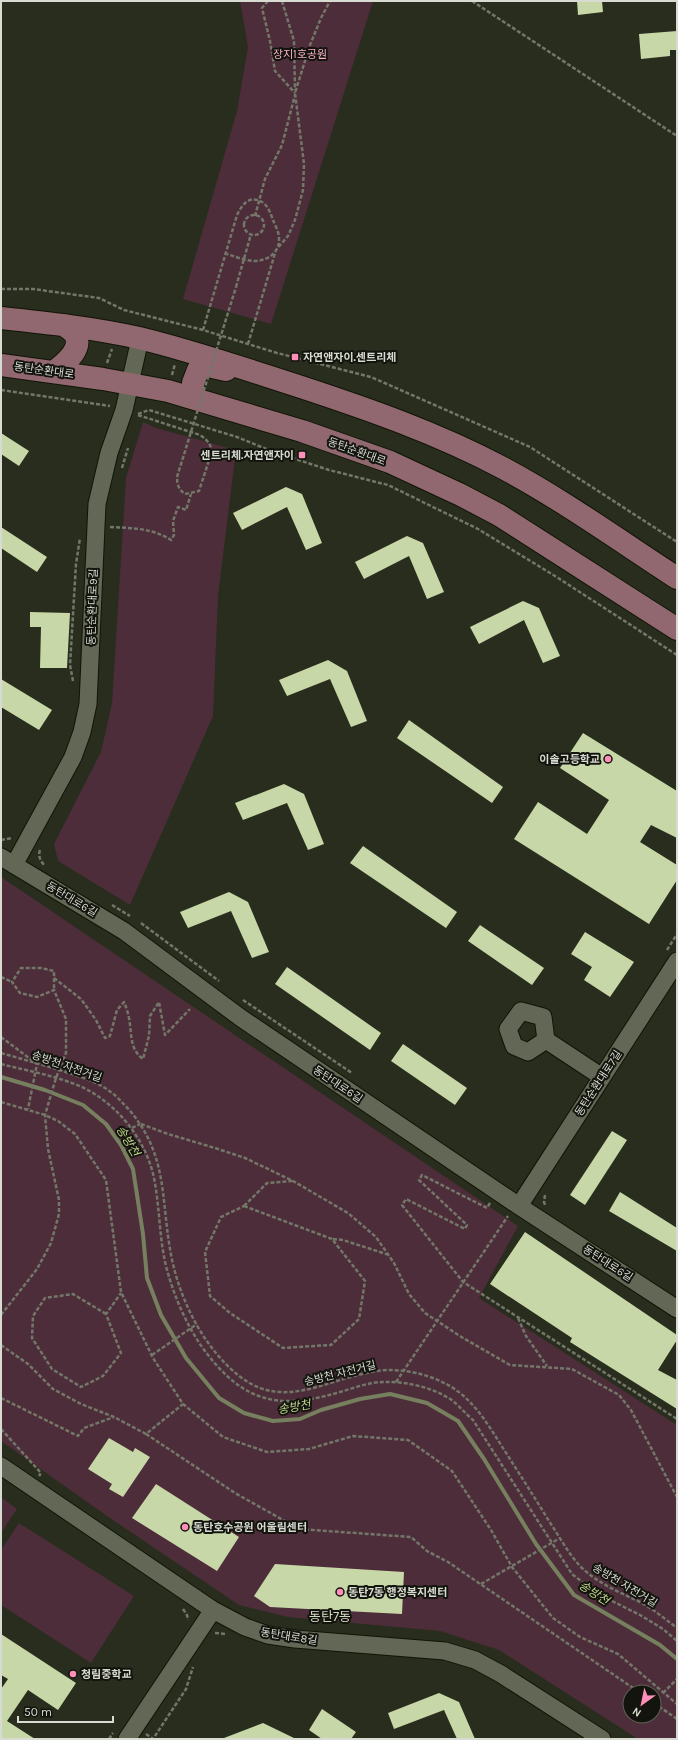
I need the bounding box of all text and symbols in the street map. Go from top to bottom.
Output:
park label: 장지1호공원 [273,48,327,61]
place label: 자연앤자이.센트리체 [303,351,396,364]
marker: 자연앤자이.센트리체 [290,352,300,362]
street label: 동탄순환대로 [13,360,75,381]
street label: 동탄순환대로 [326,435,388,468]
place label: 센트리체.자연앤자이 [201,449,294,462]
marker: 센트리체.자연앤자이 [297,450,307,460]
street label: 동탄순환대로9길 [85,568,100,646]
place label: 이솔고등학교 [539,753,600,766]
marker: 이솔고등학교 [603,754,613,764]
street label: 동탄대로6길 [44,879,99,920]
street label: 송방천 자전거길 [30,1048,104,1085]
street label: 동탄순환대로7길 [572,1048,625,1119]
street label: 동탄대로6길 [310,1063,365,1106]
water label: 송방천 [113,1123,144,1160]
street label: 동탄대로6길 [580,1242,635,1284]
street label: 송방천 자전거길 [303,1358,377,1389]
water label: 송방천 [276,1397,313,1417]
place label: 동탄호수공원 어울림센터 [193,1521,307,1534]
marker: 동탄호수공원 어울림센터 [180,1522,190,1532]
street label: 송방천 자전거길 [590,1560,660,1610]
water label: 송방천 [576,1578,612,1608]
place label: 동탄7동 행정복지센터 [348,1586,447,1599]
marker: 동탄7동 행정복지센터 [335,1587,345,1597]
district label: 동탄7동 [309,1609,351,1624]
street label: 동탄대로8길 [260,1626,318,1647]
place label: 청림중학교 [81,1668,132,1681]
marker: 청림중학교 [68,1669,78,1679]
north arrow [622,1684,662,1724]
scale bar [18,1698,113,1724]
text: N [630,1704,644,1720]
text: 50 m [24,1705,52,1719]

